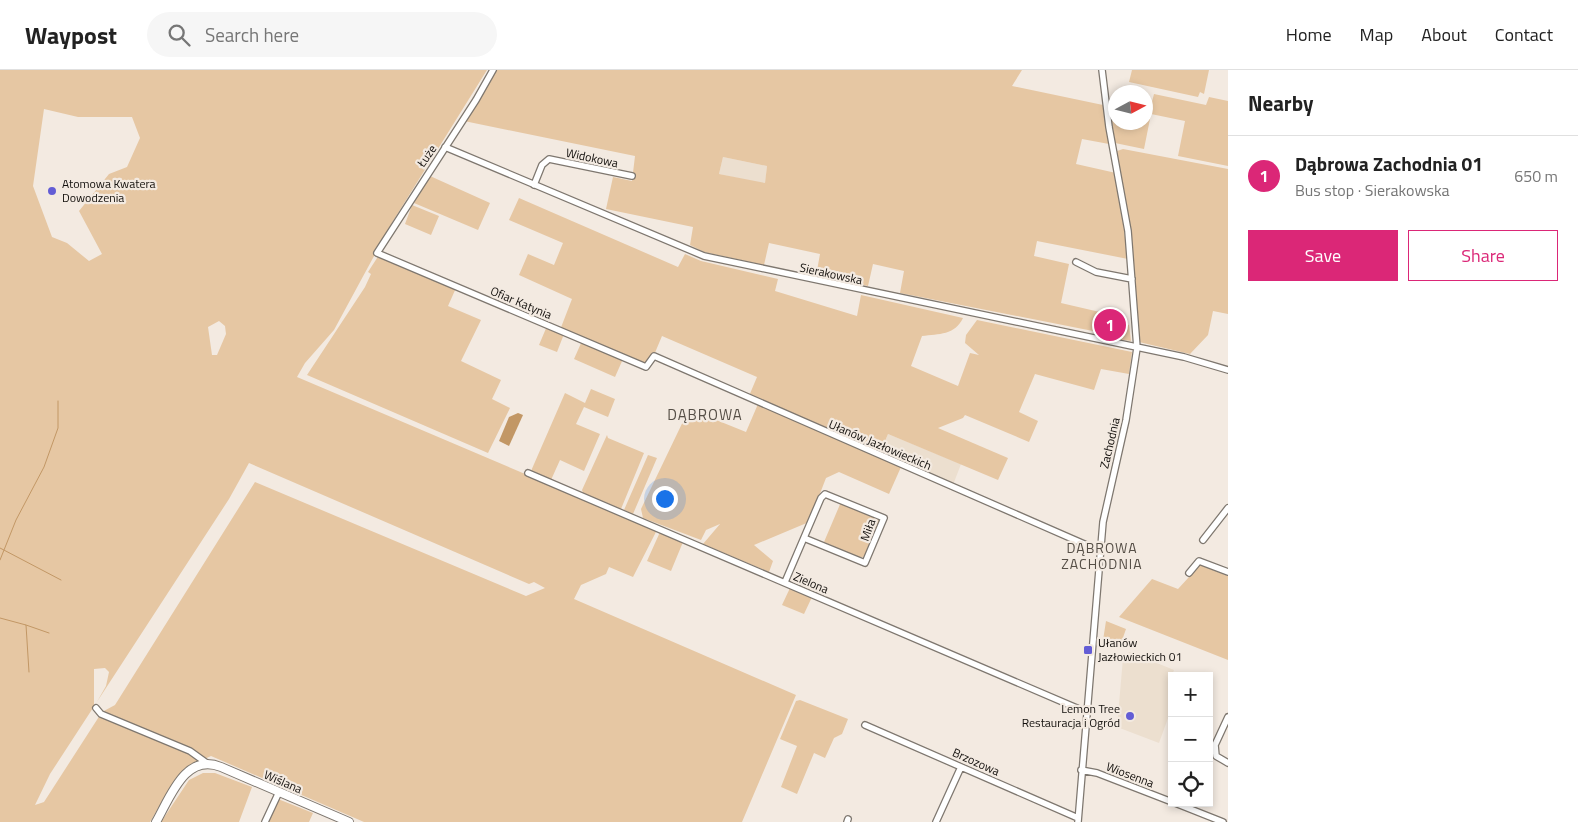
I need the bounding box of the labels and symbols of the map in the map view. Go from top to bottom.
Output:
north arrow [1108,85,1153,130]
street label: Łuże [411,141,441,172]
street label: Widokowa [564,143,620,172]
place label: Atomowa Kwatera Dowodzenia [62,174,156,207]
marker: Atomowa Kwatera Dowodzenia [46,185,58,197]
street label: Sierakowska [798,258,864,289]
street label: Ofiar Katynia [487,281,555,324]
pin: 1 [1094,306,1126,344]
district label: DĄBROWA [667,403,743,426]
street label: Ułanów Jazłowieckich [826,414,935,475]
street label: Zachodnia [1094,415,1125,470]
your location [652,486,678,512]
street label: Miła [855,516,880,544]
district label: DĄBROWA ZACHODNIA [1061,537,1143,574]
street label: Zielona [791,567,832,598]
place label: Ułanów Jazłowieckich 01 [1098,633,1182,666]
marker: Ułanów Jazłowieckich 01 [1082,644,1094,656]
place label: Lemon Tree Restauracja i Ogród [1022,699,1120,732]
marker: Lemon Tree Restauracja i Ogród [1124,710,1136,722]
street label: Brzozowa [949,743,1003,780]
street label: Wiosenna [1103,757,1157,792]
street label: Wiślana [261,765,305,798]

